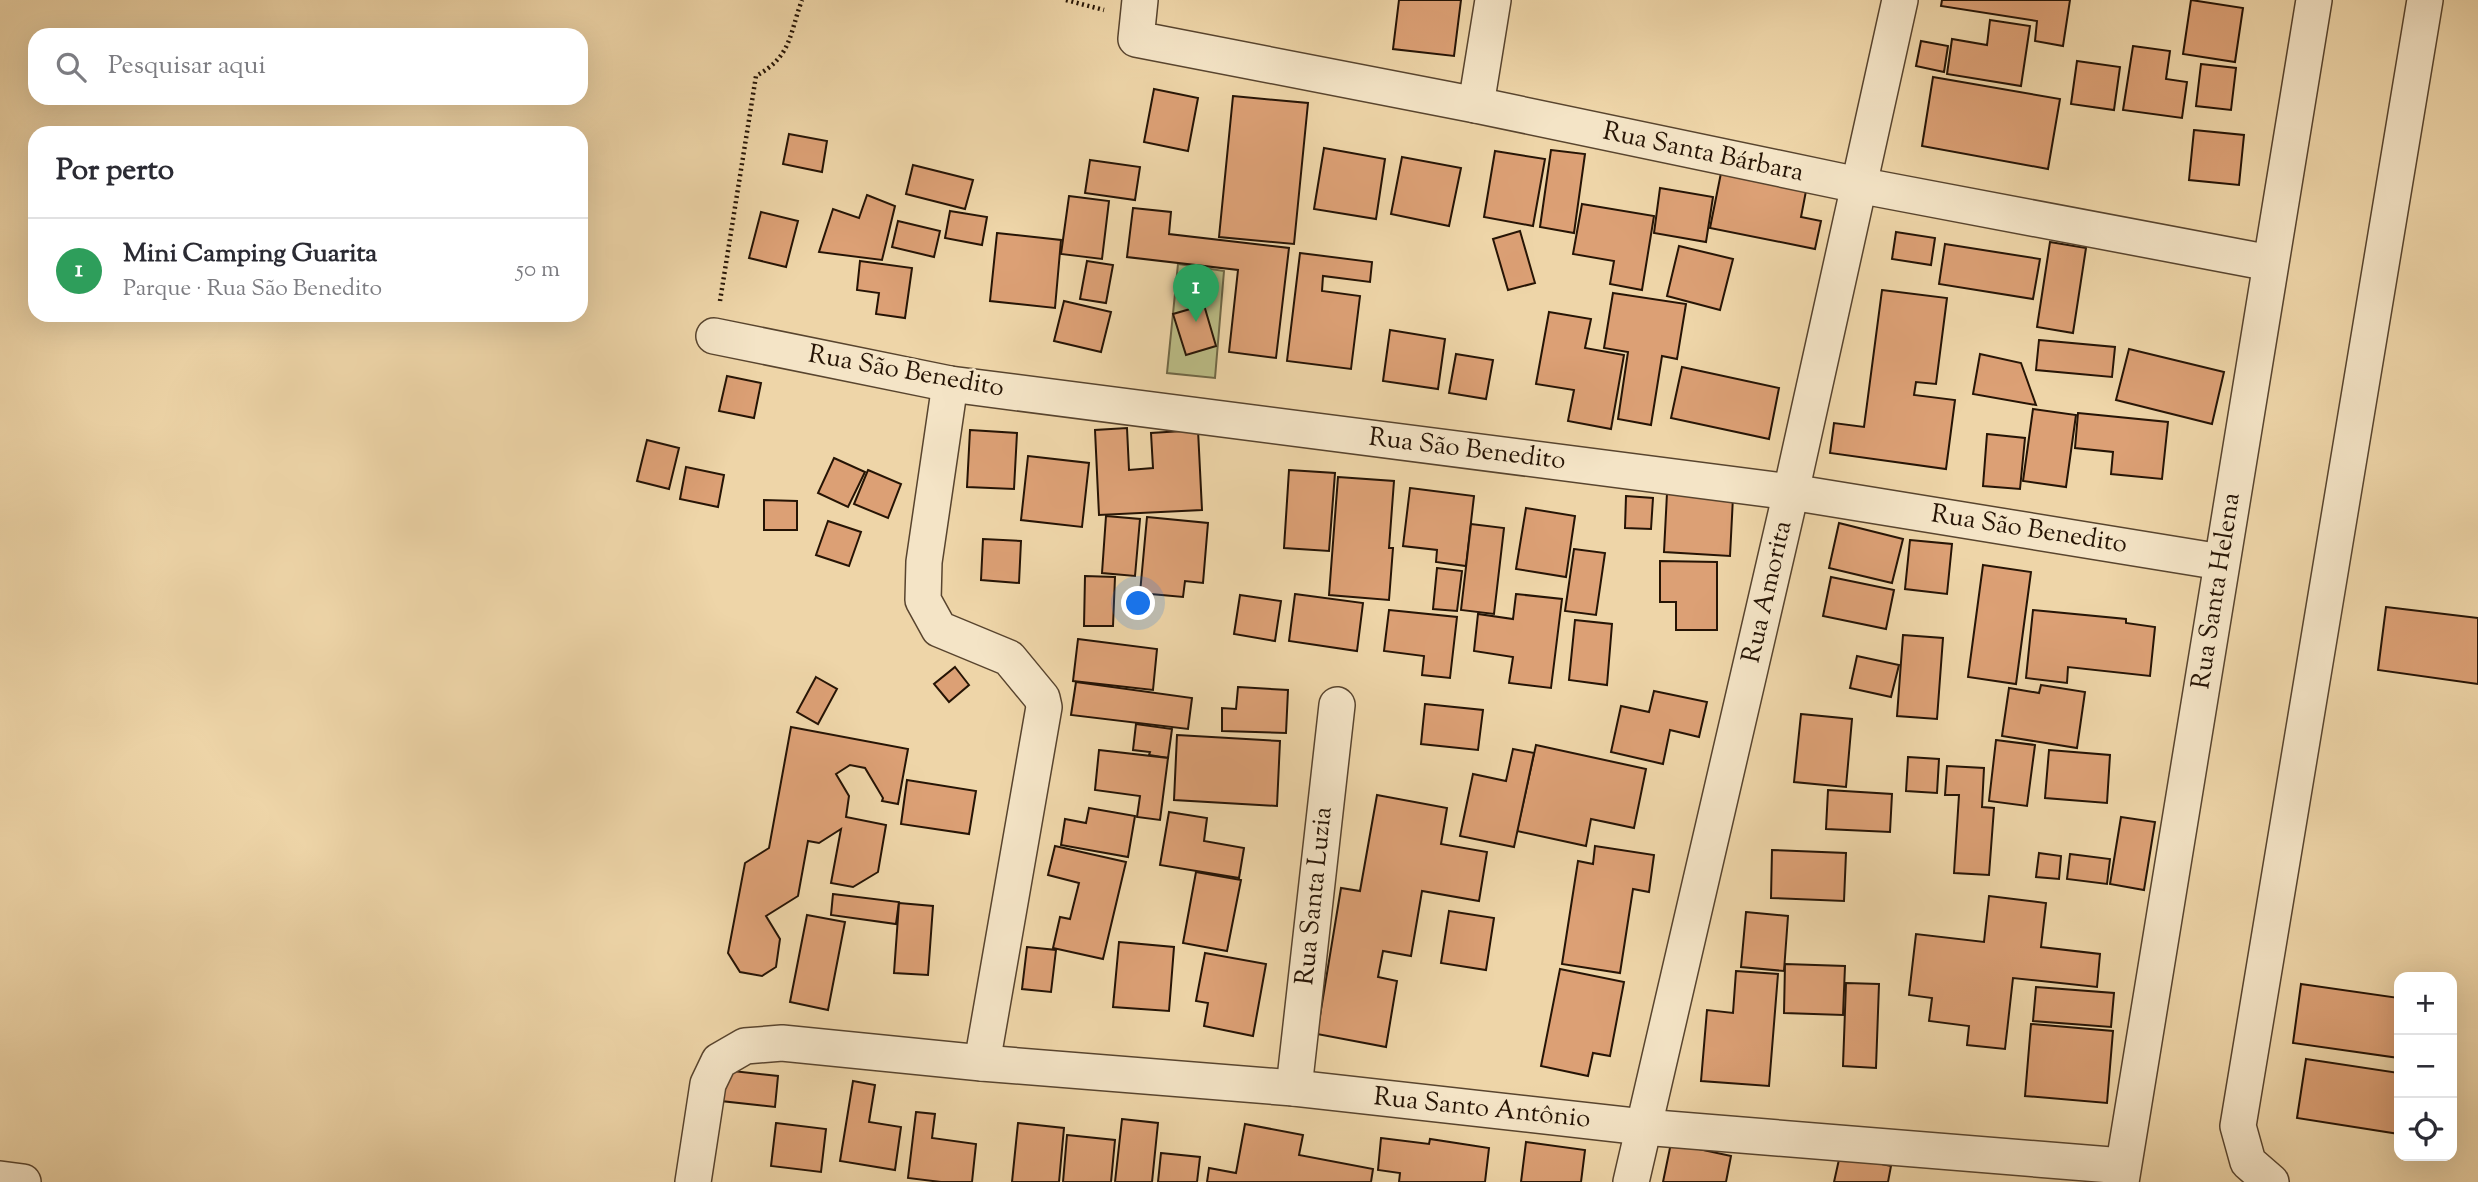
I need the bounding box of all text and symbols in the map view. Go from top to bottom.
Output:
search box [28,28,588,105]
icon: search [52,48,90,86]
text: Pesquisar aqui [108,48,266,85]
street label: Rua Santa Bárbara [1599,114,1807,192]
text: Por perto [56,150,174,193]
text: Mini Camping Guarita [123,236,377,273]
text: 1 [75,254,83,287]
text: 50 m [516,254,560,287]
pin: 1 [1173,264,1219,322]
text: Parque · Rua São Benedito [123,273,382,306]
street label: Rua São Benedito [805,337,1007,407]
street label: Rua São Benedito [1366,420,1568,480]
street label: Rua Santa Helena [2183,490,2251,692]
street label: Rua São Benedito [1928,496,2130,564]
street label: Rua Amorita [1734,517,1802,667]
your location [1121,586,1155,620]
street label: Rua Santa Luzia [1287,805,1343,987]
map controls [2394,972,2457,1161]
button: + [2394,972,2457,1035]
button: − [2394,1035,2457,1098]
street label: Rua Santo Antônio [1372,1079,1592,1139]
button: locate [2394,1098,2457,1161]

